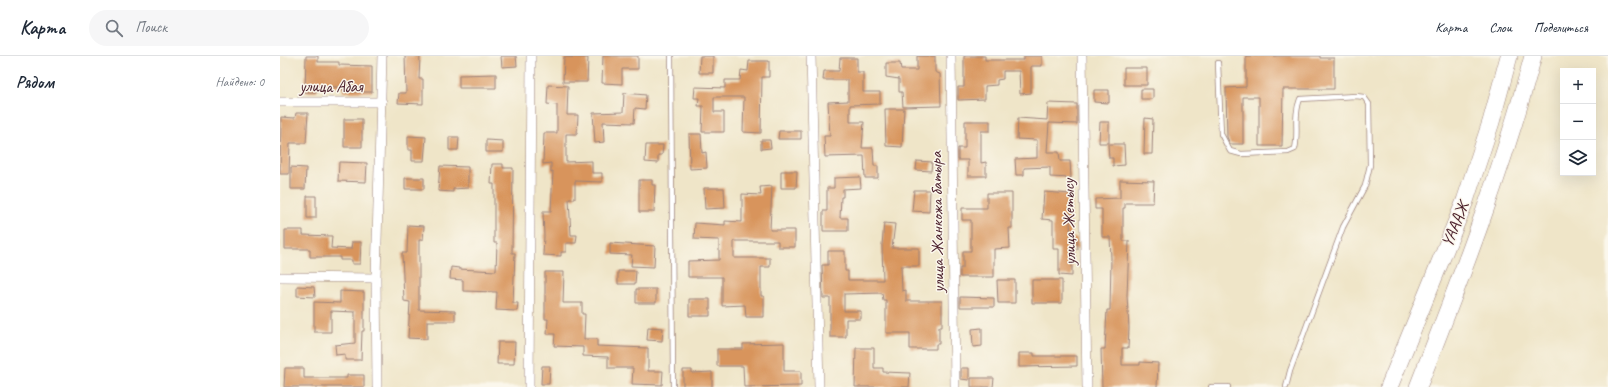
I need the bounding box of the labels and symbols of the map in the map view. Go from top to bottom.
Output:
street label: улица Абая [299,76,364,97]
street label: улица Жанкожа батыра [925,150,949,294]
street label: улица Жетысу [1058,178,1080,266]
street label: ҮАААЖ [1436,196,1474,250]

